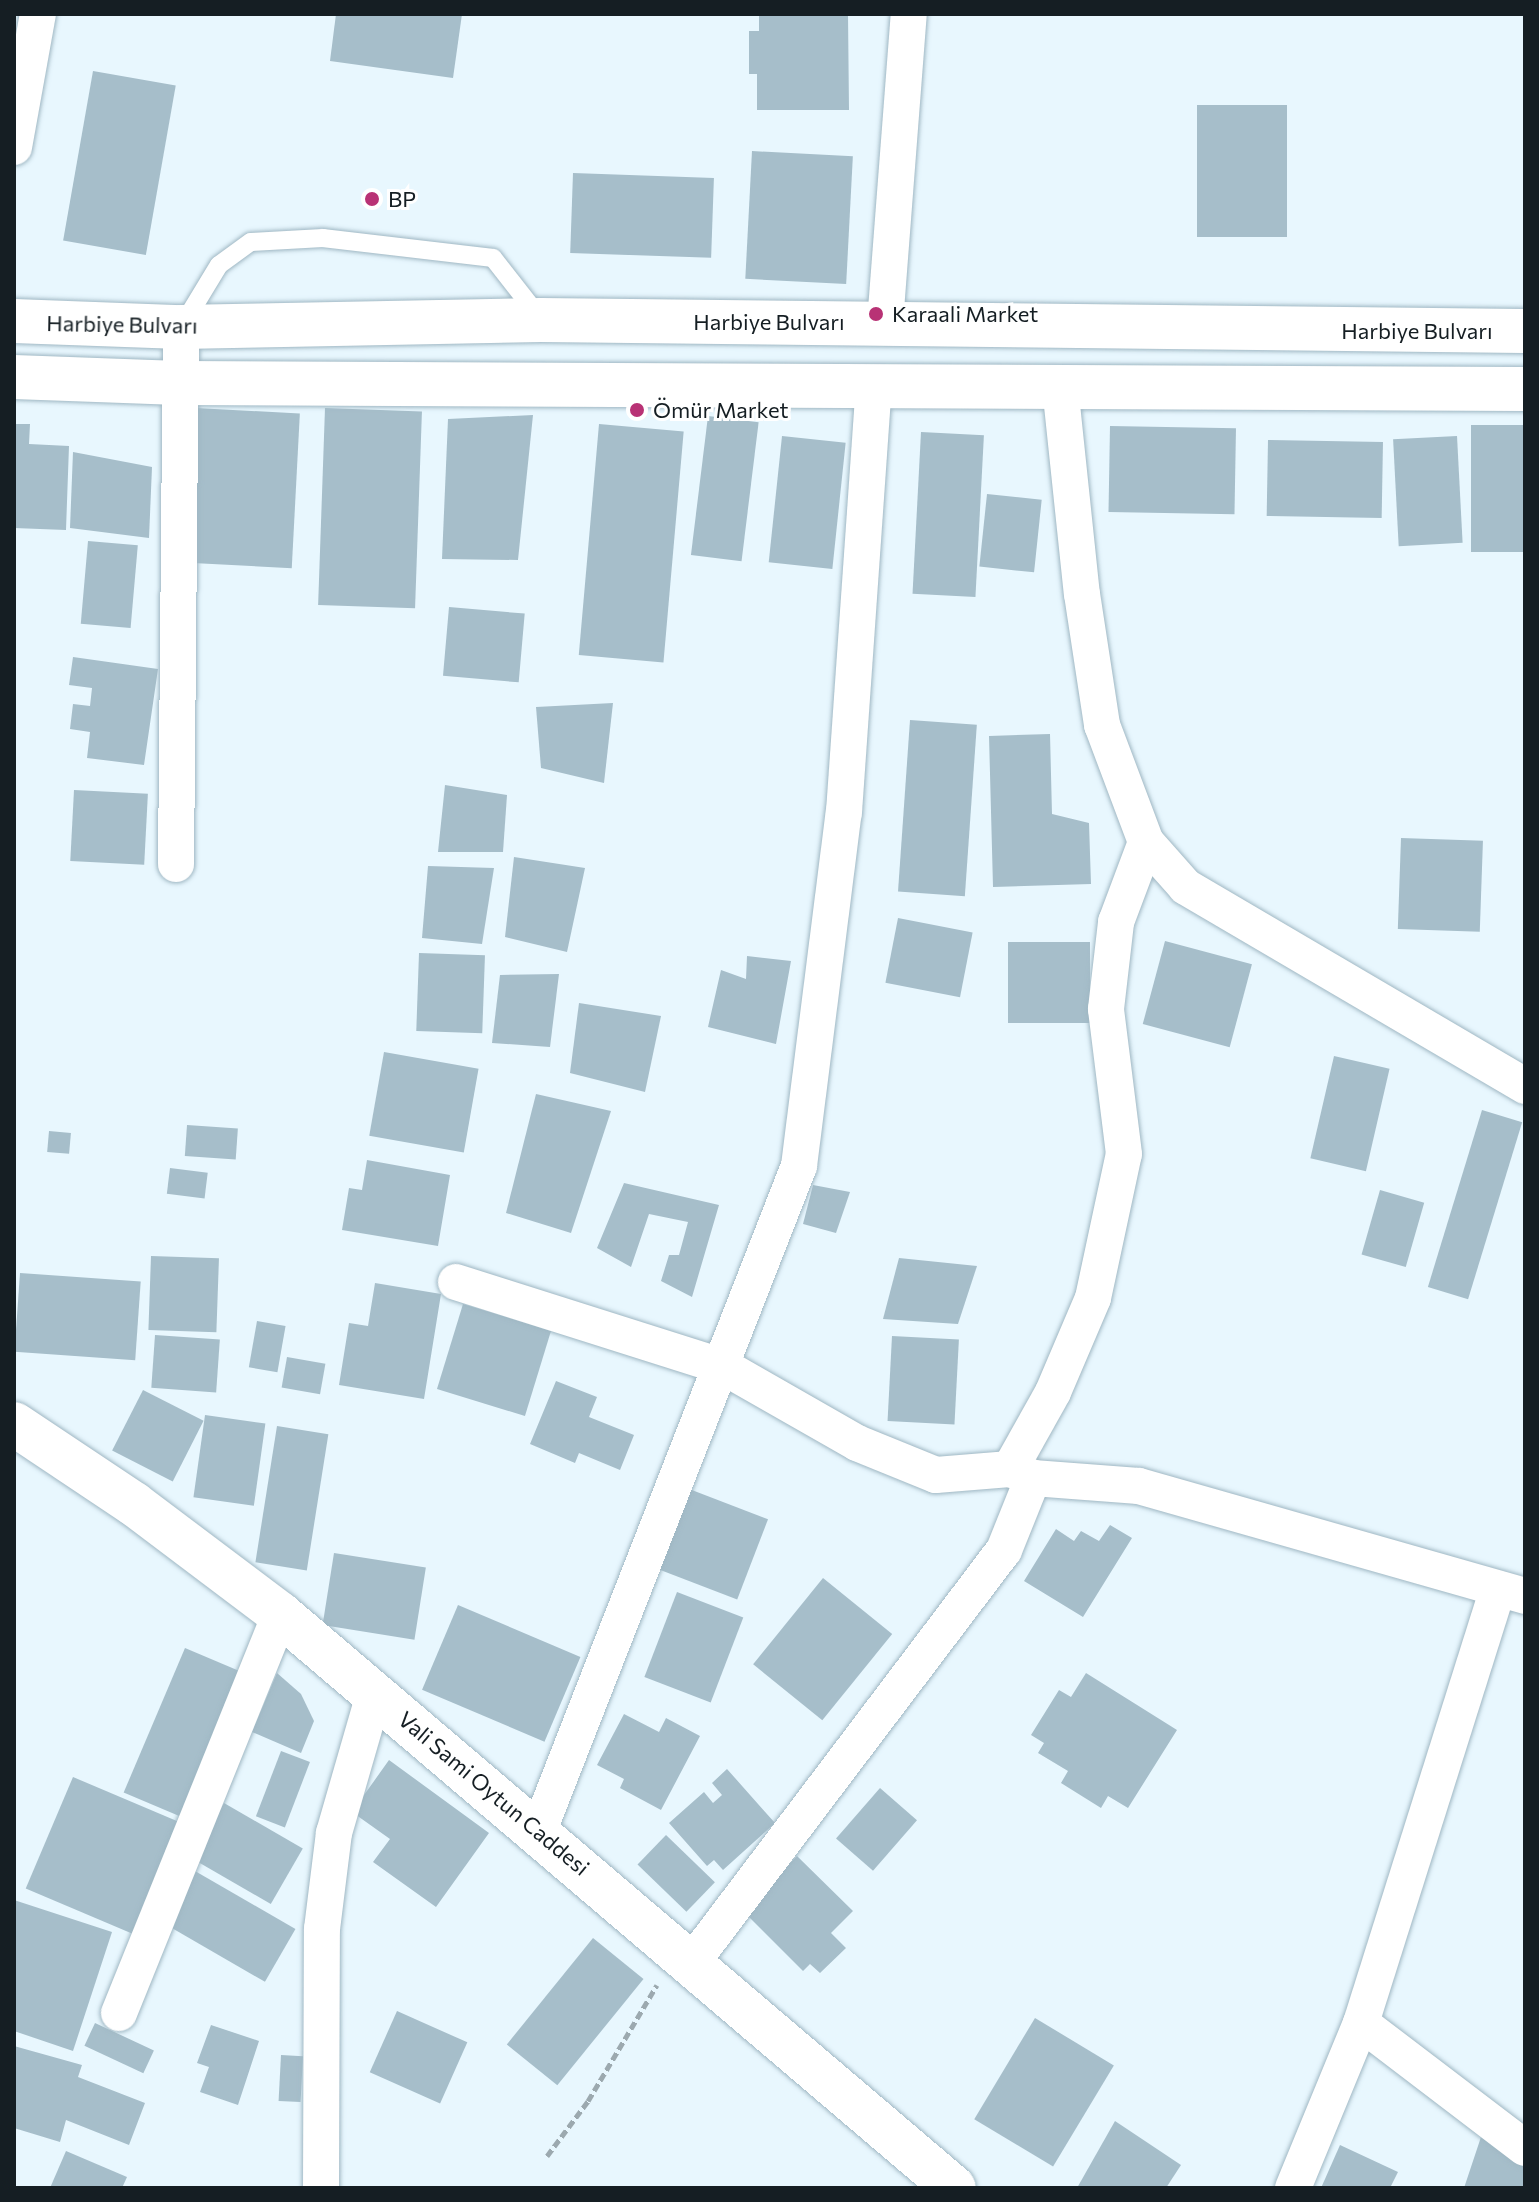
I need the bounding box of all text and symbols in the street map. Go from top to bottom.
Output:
place label: BP [388,186,416,212]
marker: BP [363,190,381,208]
place label: Karaali Market [892,301,1038,327]
marker: Karaali Market [867,305,885,323]
street label: Harbiye Bulvarı [46,309,198,339]
street label: Harbiye Bulvarı [693,309,845,335]
street label: Harbiye Bulvarı [1341,318,1493,344]
place label: Ömür Market [653,397,788,423]
marker: Ömür Market [628,401,646,419]
street label: Vali Sami Oytun Caddesi [393,1705,595,1881]

